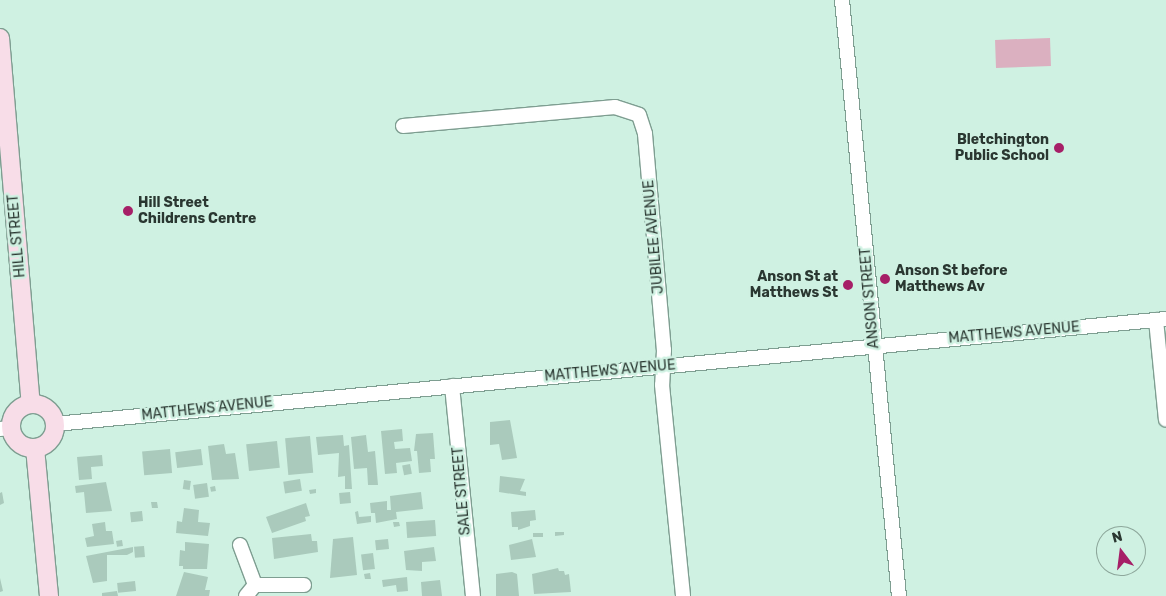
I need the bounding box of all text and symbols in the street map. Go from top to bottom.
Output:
place label: Bletchington Public School [955,132,1049,164]
marker: Bletchington Public School [1053,142,1065,154]
street label: JUBILEE AVENUE [641,179,667,295]
street label: HILL STREET [5,193,29,279]
place label: Hill Street Childrens Centre [138,195,256,228]
marker: Hill Street Childrens Centre [122,205,134,217]
street label: ANSON STREET [857,247,883,349]
place label: Anson St before Matthews Av [895,263,1007,296]
place label: Anson St at Matthews St [750,269,838,302]
marker: Anson St before Matthews Av [879,273,891,285]
marker: Anson St at Matthews St [842,279,854,291]
street label: MATTHEWS AVENUE [948,319,1080,347]
street label: MATTHEWS AVENUE [544,357,676,385]
street label: MATTHEWS AVENUE [141,394,273,424]
street label: SALE STREET [450,446,474,536]
north arrow [1096,526,1146,576]
text: N [1110,527,1124,547]

